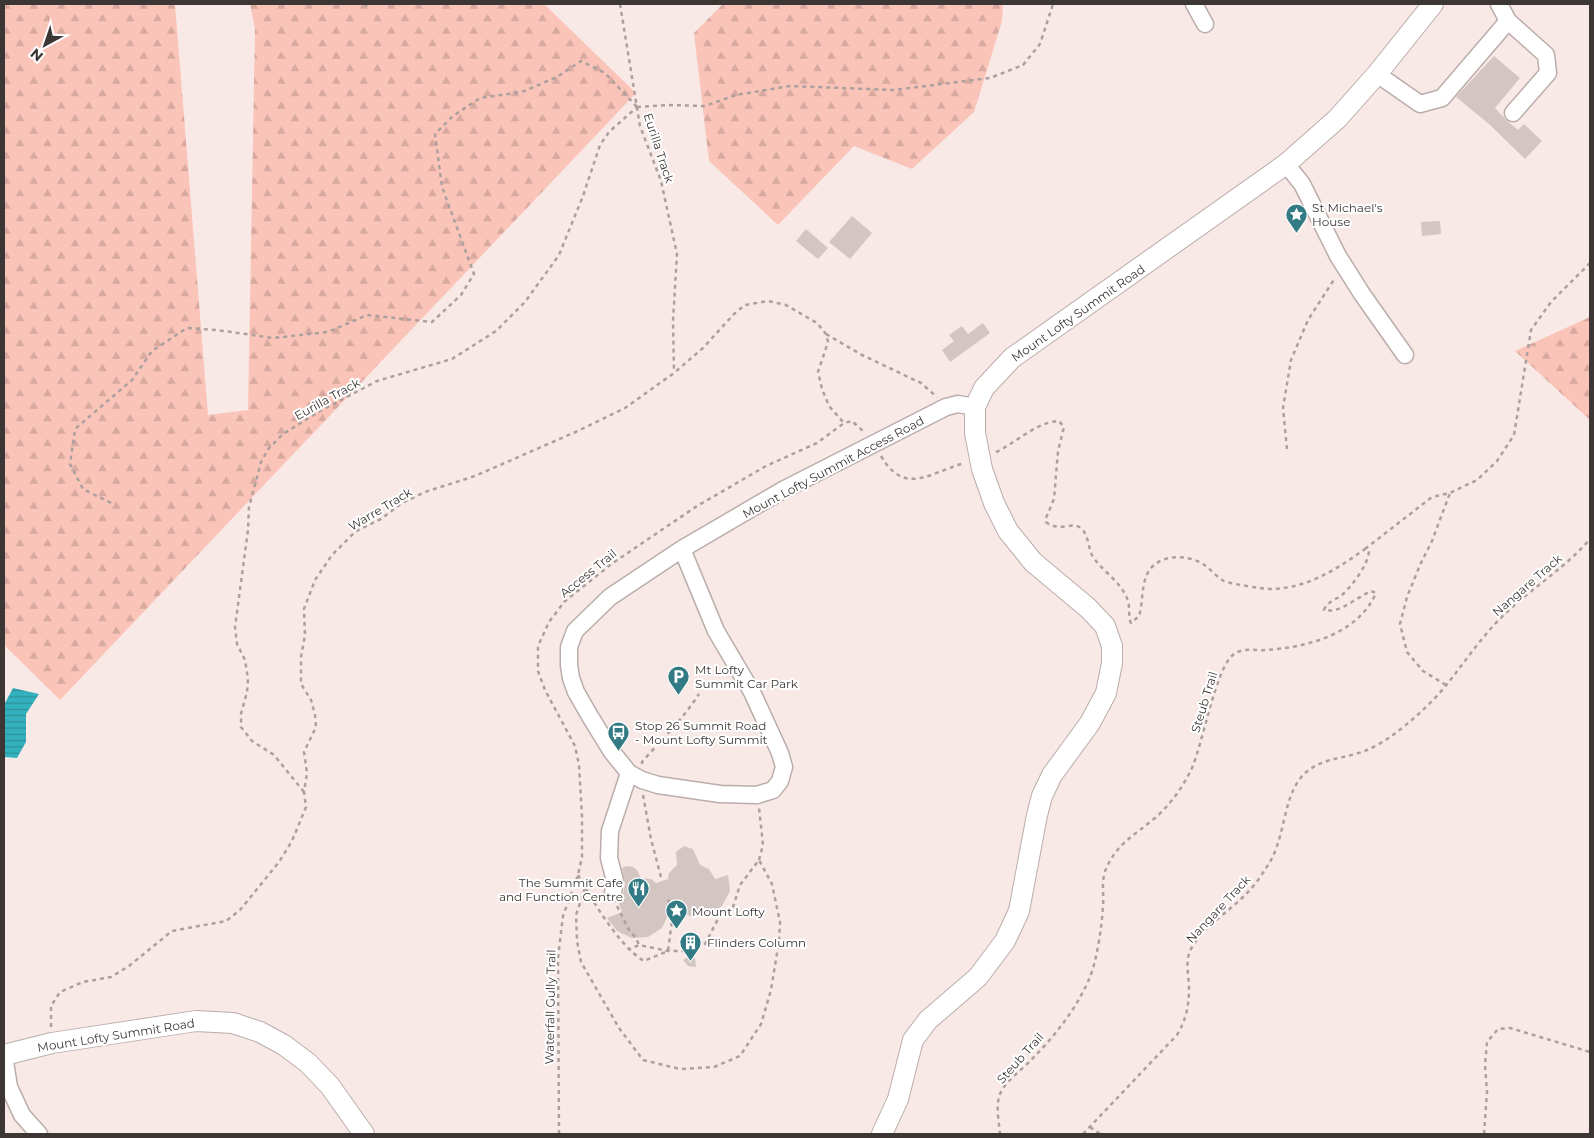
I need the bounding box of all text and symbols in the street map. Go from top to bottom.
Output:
north arrow [20,20,70,70]
text: N [27,44,47,65]
street label: Eurilla Track [641,111,678,186]
place label: St Michael's House [1312,200,1383,229]
place icon: St Michael's House [1284,202,1308,233]
street label: Mount Lofty Summit Road [1008,261,1148,365]
street label: Eurilla Track [292,374,363,423]
street label: Mount Lofty Summit Access Road [740,413,926,521]
street label: Warre Track [345,484,415,534]
street label: Access Trail [557,546,619,600]
street label: Nangare Track [1489,550,1565,619]
place label: Mt Lofty Summit Car Park [695,662,799,691]
parking icon: Mt Lofty Summit Car Park [667,664,691,695]
street label: Steub Trail [1188,670,1220,734]
place label: Stop 26 Summit Road - Mount Lofty Summit [635,718,768,747]
bus stop icon: Stop 26 Summit Road - Mount Lofty Summit [607,720,631,751]
street label: Nangare Track [1183,871,1254,946]
place label: The Summit Cafe and Function Centre [499,875,623,904]
restaurant icon: The Summit Cafe and Function Centre [627,877,651,908]
place icon: Mount Lofty [664,899,688,930]
place label: Mount Lofty [692,904,765,919]
building icon: Flinders Column [679,930,703,961]
place label: Flinders Column [707,935,806,950]
street label: Waterfall Gully Trail [541,949,559,1065]
street label: Mount Lofty Summit Road [36,1015,196,1055]
street label: Steub Trail [993,1029,1047,1087]

